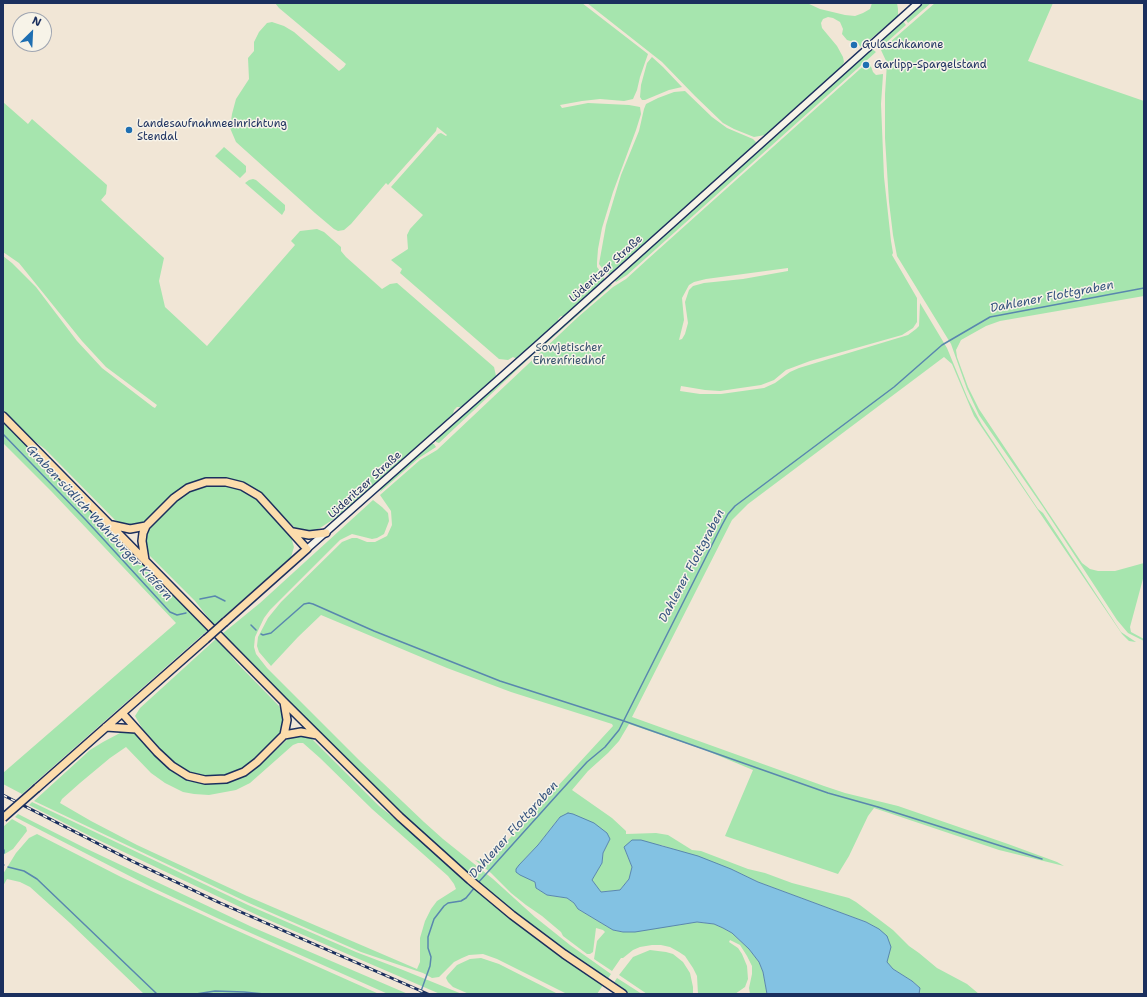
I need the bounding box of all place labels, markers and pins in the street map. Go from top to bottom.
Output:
place label: Gulaschkanone [862,38,943,52]
marker: Gulaschkanone [849,40,859,50]
place label: Garlipp-Spargelstand [874,58,987,72]
marker: Garlipp-Spargelstand [861,60,871,70]
place label: Landesaufnahmeeinrichtung Stendal [137,117,287,143]
marker: Landesaufnahmeeinrichtung Stendal [124,125,134,135]

